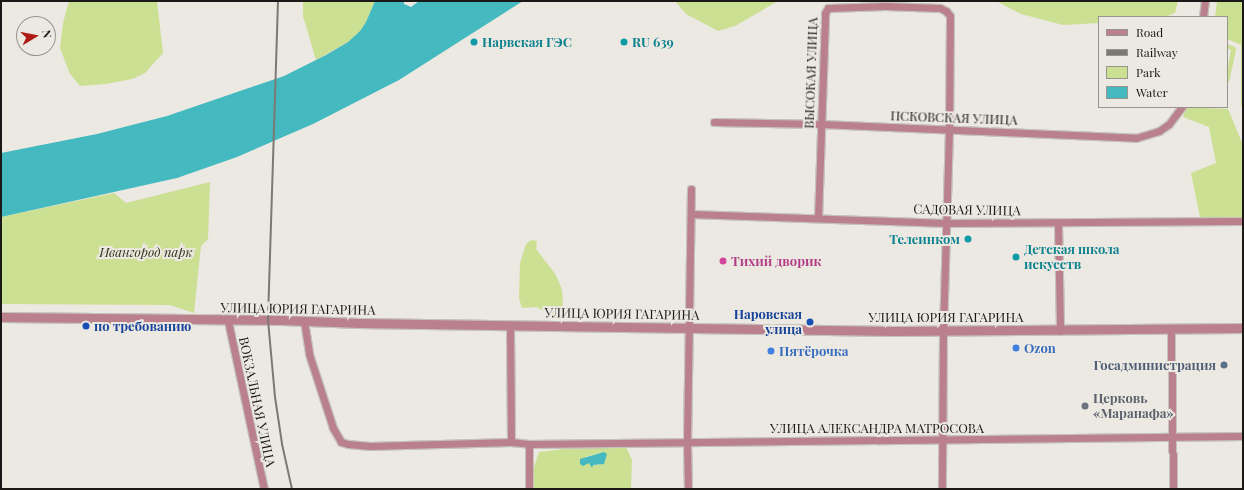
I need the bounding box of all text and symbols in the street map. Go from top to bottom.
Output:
north arrow [16,16,56,56]
legend [1098,16,1228,108]
street label: ВЫСОКАЯ УЛИЦА [801,17,821,129]
text: Road [1136,24,1163,40]
text: N [39,29,55,39]
place label: Нарвская ГЭС [482,34,572,50]
place label: RU 639 [632,34,674,50]
marker: Нарвская ГЭС [469,37,479,47]
marker: RU 639 [619,37,629,47]
text: Railway [1136,44,1178,60]
text: Park [1136,64,1161,80]
text: Water [1136,84,1168,100]
street label: ПСКОВСКАЯ УЛИЦА [890,108,1018,128]
street label: САДОВАЯ УЛИЦА [913,201,1021,219]
place label: Телеинком [889,231,960,247]
marker: Телеинком [963,234,973,244]
place label: Детская школа искусств [1024,242,1120,273]
park label: Ивангород парк [99,244,193,260]
marker: Детская школа искусств [1011,252,1021,262]
place label: Тихий дворик [731,253,821,269]
marker: Тихий дворик [718,256,728,266]
street label: УЛИЦА ЮРИЯ ГАГАРИНА [220,300,376,318]
street label: УЛИЦА ЮРИЯ ГАГАРИНА [544,305,700,323]
place label: Наровская улица [734,307,802,338]
street label: УЛИЦА ЮРИЯ ГАГАРИНА [869,309,1023,325]
marker: Наровская улица [805,317,815,327]
place label: по требованию [94,318,191,334]
marker: по требованию [81,321,91,331]
street label: ВОКЗАЛЬНАЯ УЛИЦА [236,336,278,468]
place label: Ozon [1024,340,1056,356]
place label: Пятёрочка [779,343,848,359]
marker: Ozon [1011,343,1021,353]
marker: Пятёрочка [766,346,776,356]
place label: Госадминистрация [1093,357,1216,373]
marker: Госадминистрация [1219,360,1229,370]
place label: Церковь «Маранафа» [1093,391,1174,422]
marker: Церковь «Маранафа» [1080,401,1090,411]
street label: УЛИЦА АЛЕКСАНДРА МАТРОСОВА [770,420,984,436]

